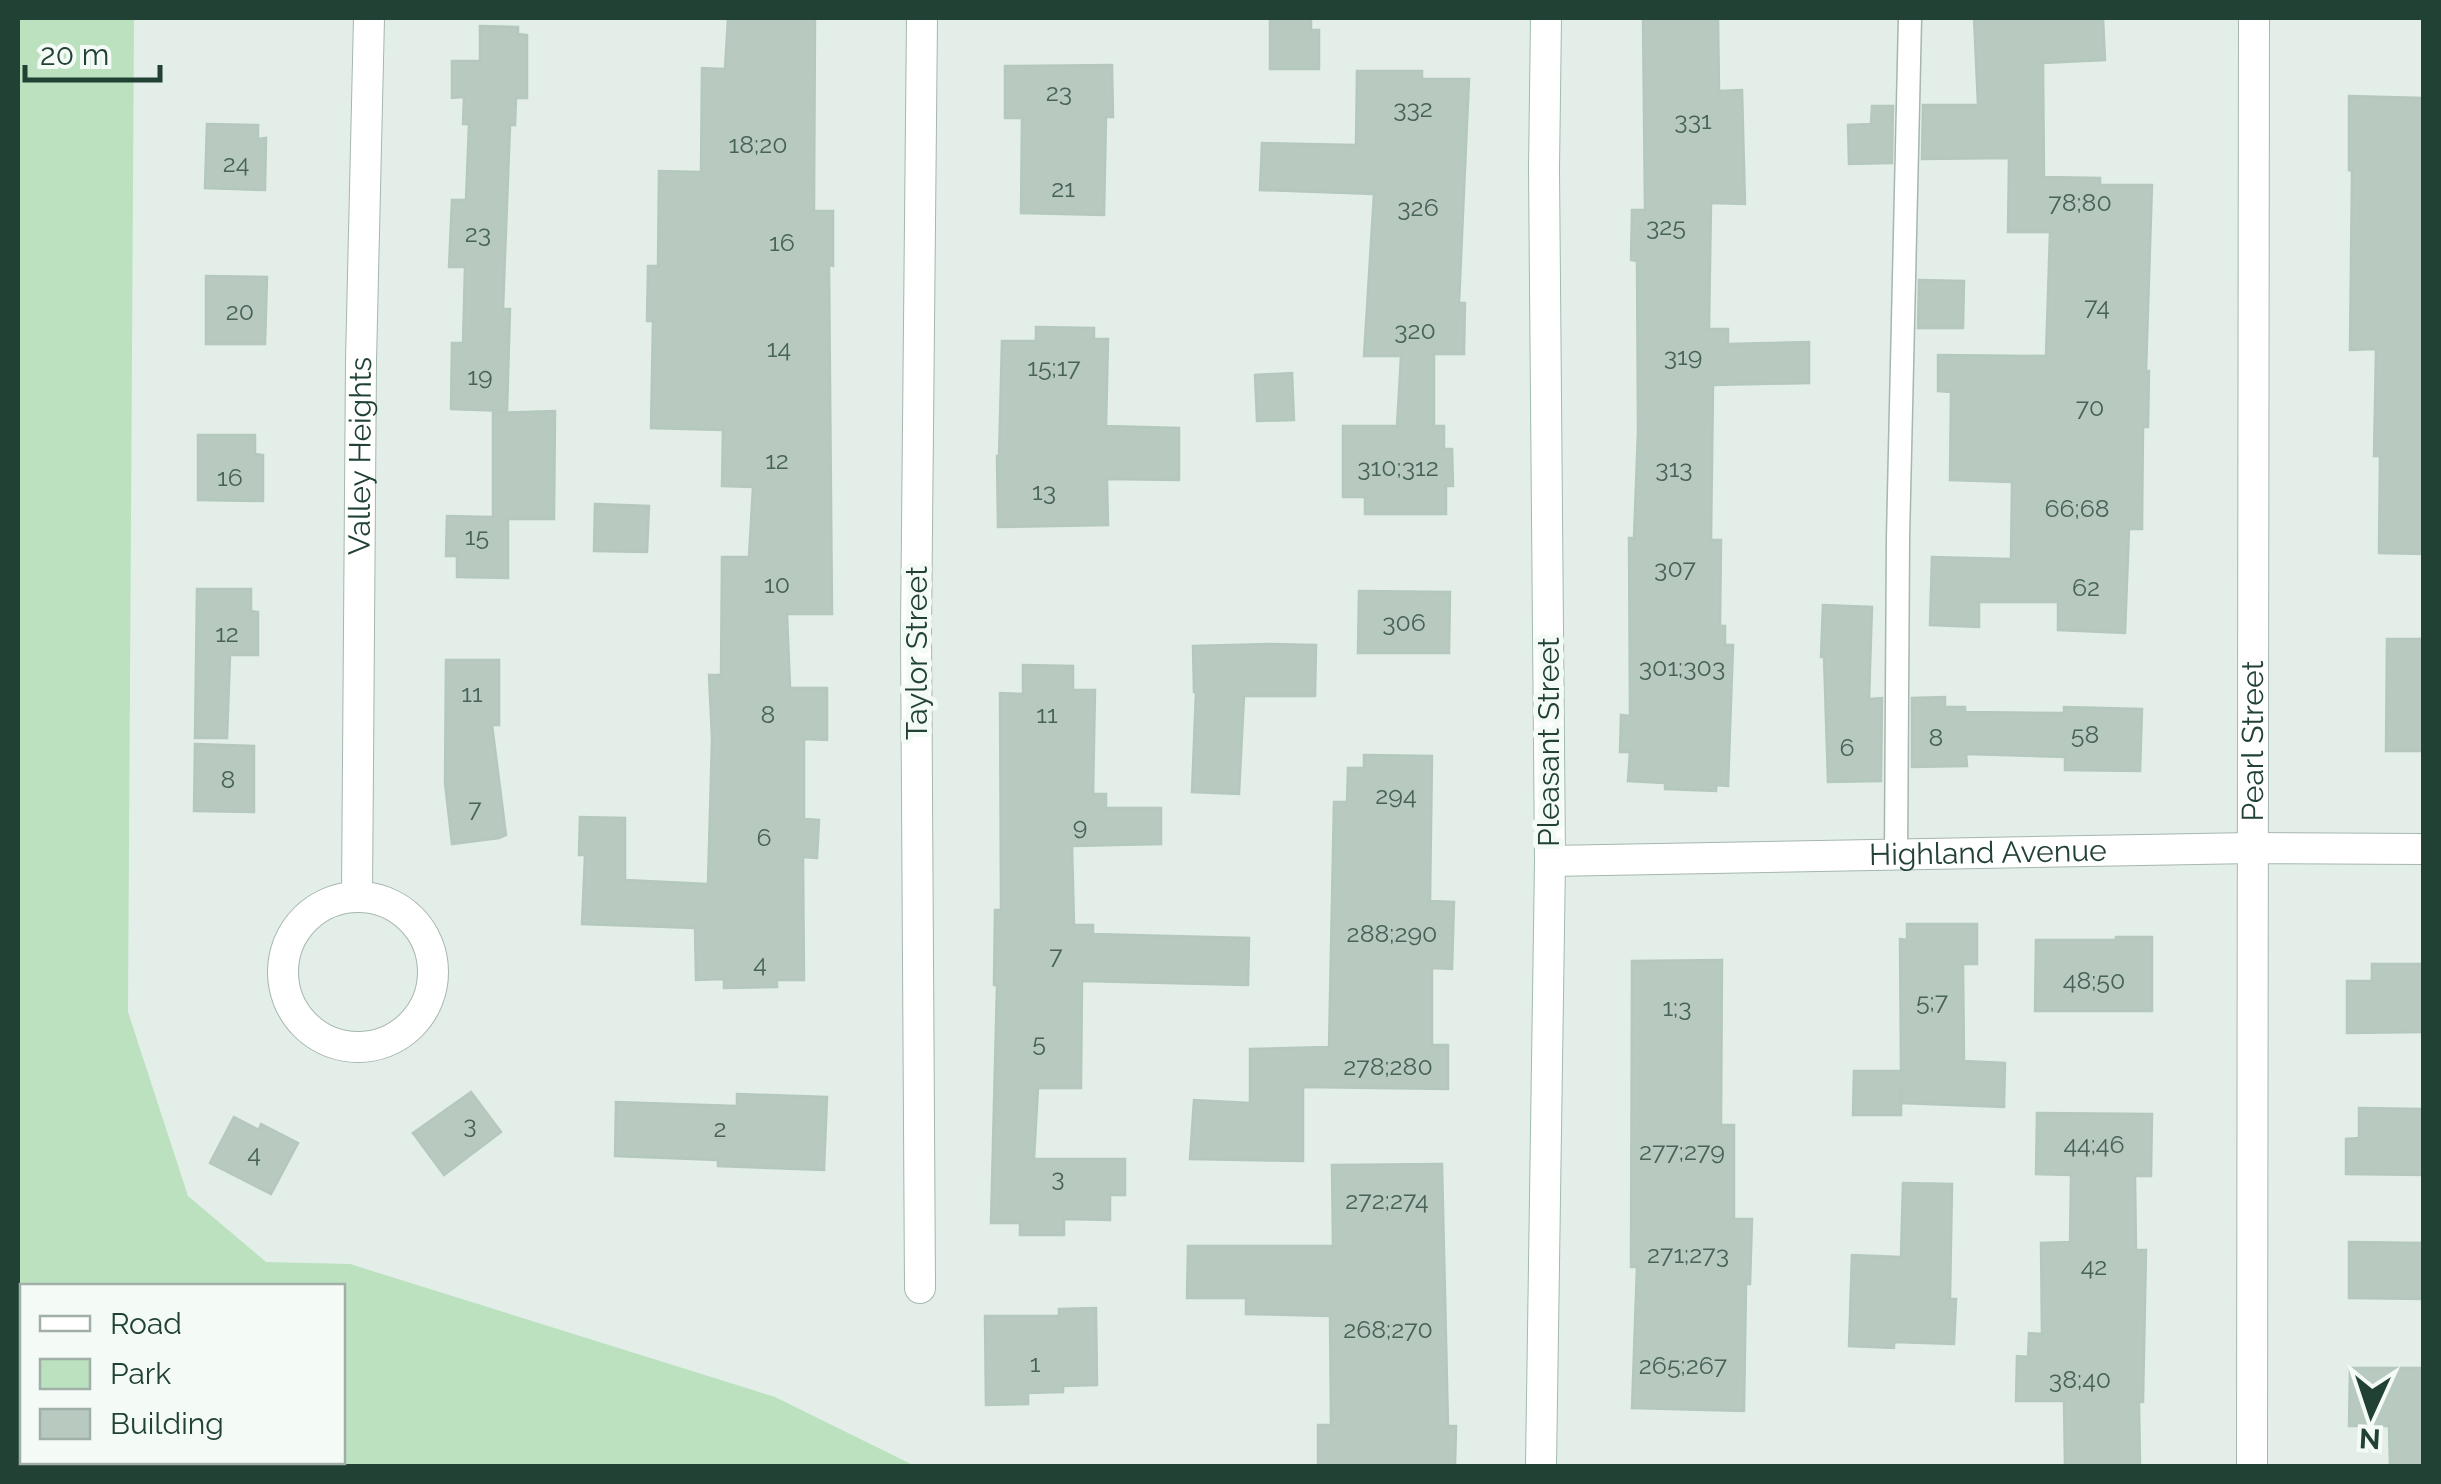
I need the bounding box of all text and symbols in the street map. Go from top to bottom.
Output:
scale bar [25,20,160,82]
text: 20 m [40,37,109,72]
house number: 23 [1046,77,1072,107]
house number: 332 [1393,93,1433,123]
house number: 331 [1674,105,1712,135]
house number: 18;20 [729,129,787,159]
house number: 24 [223,148,249,178]
house number: 21 [1051,173,1075,203]
house number: 78;80 [2048,187,2112,217]
house number: 326 [1397,192,1439,222]
house number: 325 [1646,211,1686,241]
house number: 23 [465,218,491,248]
house number: 16 [769,227,795,257]
house number: 74 [2084,291,2110,321]
house number: 20 [226,296,254,326]
house number: 320 [1394,315,1436,345]
house number: 14 [767,333,791,363]
house number: 319 [1664,341,1702,371]
house number: 15;17 [1027,352,1081,382]
street label: Valley Heights [342,357,378,555]
house number: 19 [467,361,493,391]
house number: 70 [2076,392,2104,422]
house number: 12 [765,445,789,475]
house number: 310;312 [1357,452,1439,482]
house number: 313 [1655,453,1693,483]
house number: 16 [217,462,243,492]
house number: 13 [1032,476,1056,506]
house number: 66;68 [2044,493,2110,523]
house number: 15 [465,521,489,551]
house number: 307 [1654,553,1697,583]
street label: Taylor Street [899,566,934,740]
house number: 10 [764,569,790,599]
house number: 62 [2072,572,2100,602]
house number: 306 [1382,607,1426,637]
house number: 12 [215,618,239,648]
street label: Pleasant Street [1531,637,1566,847]
house number: 301;303 [1639,652,1725,682]
street label: Pearl Street [2235,660,2270,822]
house number: 11 [461,678,483,708]
house number: 8 [761,699,775,729]
house number: 11 [1036,699,1058,729]
house number: 58 [2071,719,2099,749]
house number: 8 [1929,722,1943,752]
house number: 6 [1839,732,1855,762]
house number: 8 [221,764,235,794]
house number: 294 [1375,780,1417,810]
house number: 7 [468,793,482,823]
house number: 9 [1073,811,1087,841]
house number: 6 [756,822,772,852]
street label: Highland Avenue [1869,833,2107,872]
house number: 288;290 [1347,918,1437,948]
house number: 7 [1049,940,1063,970]
house number: 4 [753,948,767,978]
house number: 48;50 [2063,965,2125,995]
house number: 5;7 [1916,986,1949,1016]
house number: 1;3 [1662,992,1692,1022]
house number: 5 [1032,1027,1046,1057]
house number: 278;280 [1343,1051,1433,1081]
house number: 3 [463,1109,477,1139]
house number: 2 [713,1113,727,1143]
house number: 44;46 [2063,1129,2125,1159]
house number: 277;279 [1639,1136,1725,1166]
house number: 4 [247,1138,261,1168]
house number: 3 [1051,1162,1065,1192]
house number: 272;274 [1345,1185,1429,1215]
house number: 271;273 [1647,1239,1729,1269]
house number: 42 [2081,1251,2107,1281]
legend [20,1284,345,1464]
text: Road [110,1306,182,1341]
house number: 268;270 [1343,1314,1433,1344]
house number: 1 [1030,1348,1041,1378]
house number: 265;267 [1639,1350,1728,1380]
text: Park [110,1356,171,1391]
house number: 38;40 [2049,1364,2111,1394]
north arrow [2321,1364,2421,1464]
text: Building [110,1406,224,1441]
text: N [2358,1421,2381,1456]

